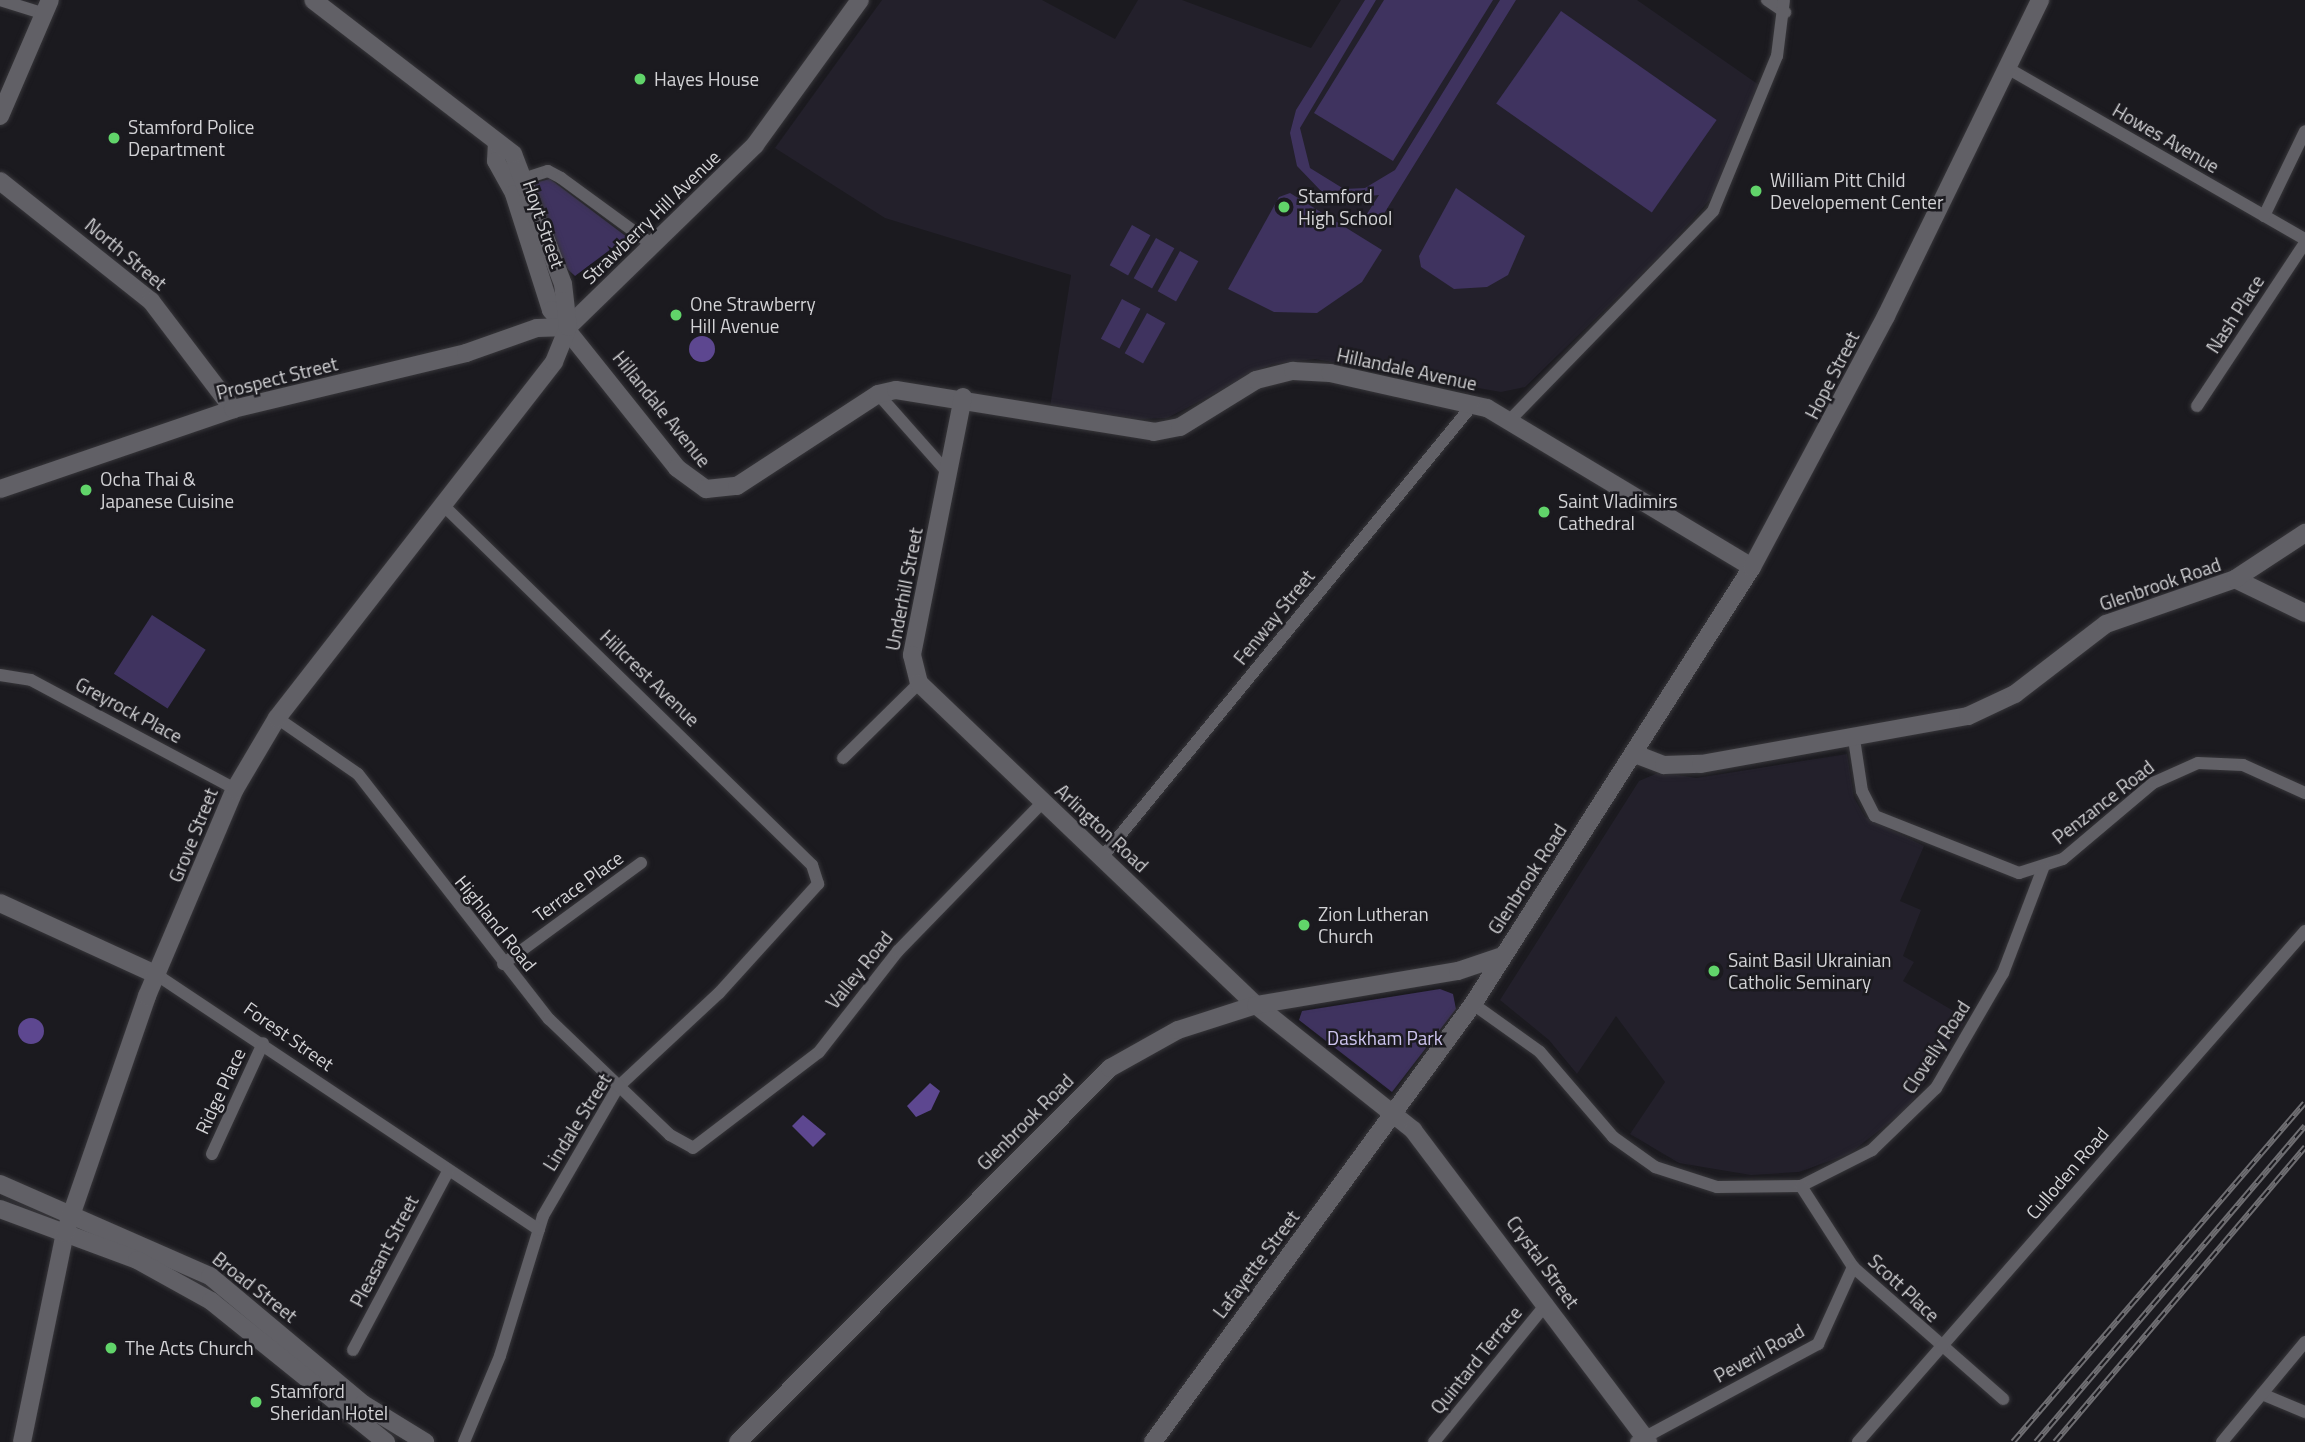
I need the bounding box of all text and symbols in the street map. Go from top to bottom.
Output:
place label: Hayes House [654,68,759,90]
marker: Hayes House [632,71,648,87]
street label: Howes Avenue [2109,98,2223,178]
place label: Stamford Police Department [128,116,254,160]
marker: Stamford Police Department [106,130,122,146]
street label: Strawberry Hill Avenue [577,145,725,289]
place label: William Pitt Child Developement Center [1770,169,1943,213]
street label: Hoyt Street [518,177,570,271]
marker: William Pitt Child Developement Center [1748,183,1764,199]
place label: Stamford High School [1298,185,1392,229]
marker: Stamford High School [1276,199,1292,215]
street label: North Street [81,213,171,295]
street label: Nash Place [2201,271,2269,357]
place label: One Strawberry Hill Avenue [690,293,816,337]
marker: One Strawberry Hill Avenue [668,307,684,323]
street label: Hope Street [1800,327,1864,423]
street label: Hillandale Avenue [1335,343,1479,395]
street label: Hillandale Avenue [608,346,716,472]
street label: Prospect Street [214,352,340,404]
place label: Ocha Thai & Japanese Cuisine [100,468,234,512]
marker: Ocha Thai & Japanese Cuisine [78,482,94,498]
place label: Saint Vladimirs Cathedral [1558,490,1678,534]
marker: Saint Vladimirs Cathedral [1536,504,1552,520]
street label: Underhill Street [881,525,927,653]
street label: Glenbrook Road [2096,553,2224,615]
street label: Fenway Street [1229,565,1319,669]
street label: Hillcrest Avenue [596,625,704,731]
street label: Greyrock Place [72,672,186,748]
street label: Penzance Road [2048,755,2158,849]
street label: Arlington Road [1051,779,1153,877]
street label: Grove Street [164,785,222,885]
street label: Glenbrook Road [1483,820,1571,938]
street label: Terrace Place [529,846,627,926]
street label: Highland Road [451,871,541,975]
place label: Zion Lutheran Church [1318,903,1429,947]
marker: Zion Lutheran Church [1296,917,1312,933]
street label: Valley Road [821,927,897,1013]
place label: Saint Basil Ukrainian Catholic Seminary [1728,949,1891,993]
marker: Saint Basil Ukrainian Catholic Seminary [1706,963,1722,979]
street label: Clovelly Road [1897,996,1975,1098]
street label: Forest Street [240,997,338,1075]
park label: Daskham Park [1327,1027,1443,1049]
street label: Ridge Place [190,1044,250,1138]
street label: Lindale Street [538,1069,616,1175]
street label: Glenbrook Road [972,1069,1078,1175]
street label: Culloden Road [2021,1122,2113,1224]
street label: Pleasant Street [345,1191,423,1311]
street label: Lafayette Street [1208,1206,1304,1322]
street label: Crystal Street [1502,1211,1584,1313]
street label: Broad Street [208,1247,302,1327]
street label: Scott Place [1864,1249,1944,1327]
street label: Quintard Terrace [1426,1302,1526,1418]
street label: Peveril Road [1710,1319,1808,1387]
place label: The Acts Church [125,1337,254,1359]
marker: The Acts Church [103,1340,119,1356]
place label: Stamford Sheridan Hotel [270,1380,388,1424]
marker: Stamford Sheridan Hotel [248,1394,264,1410]

